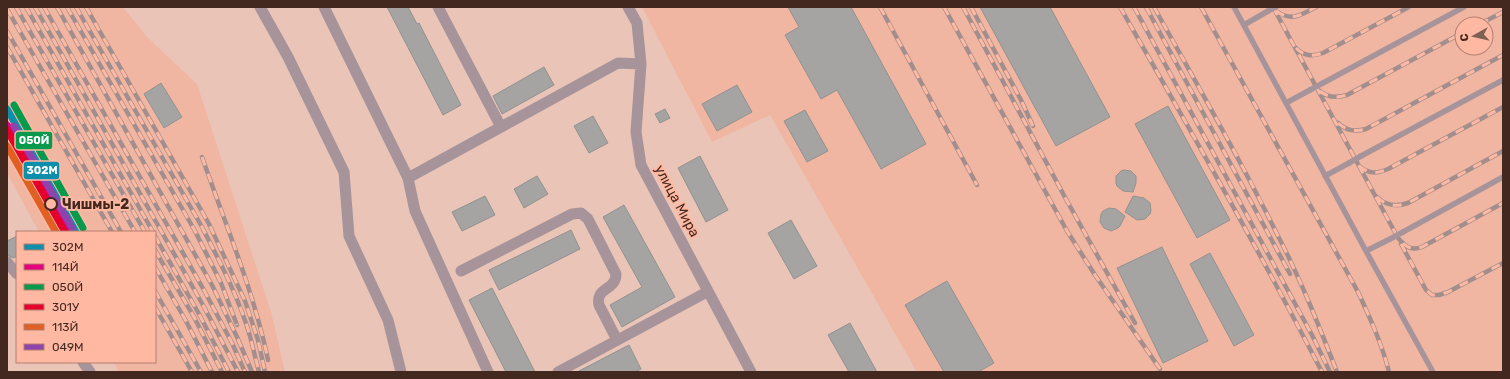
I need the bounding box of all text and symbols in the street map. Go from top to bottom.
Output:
north arrow [1454,16,1494,56]
text: С [1458,32,1472,42]
line badge: 050Й [15,131,53,150]
text: 050Й [19,134,49,147]
line badge: 302М [23,161,60,180]
street label: улица Мира [651,162,703,240]
text: 302М [27,164,58,177]
place label: Чишмы-2 [62,196,129,213]
marker: Чишмы-2 [44,197,58,211]
legend [16,231,156,363]
text: 302М [52,240,83,254]
text: 114Й [52,260,79,274]
text: 050Й [52,280,83,294]
text: 301У [52,300,80,314]
text: 113Й [52,320,78,334]
text: 049М [52,340,84,354]

